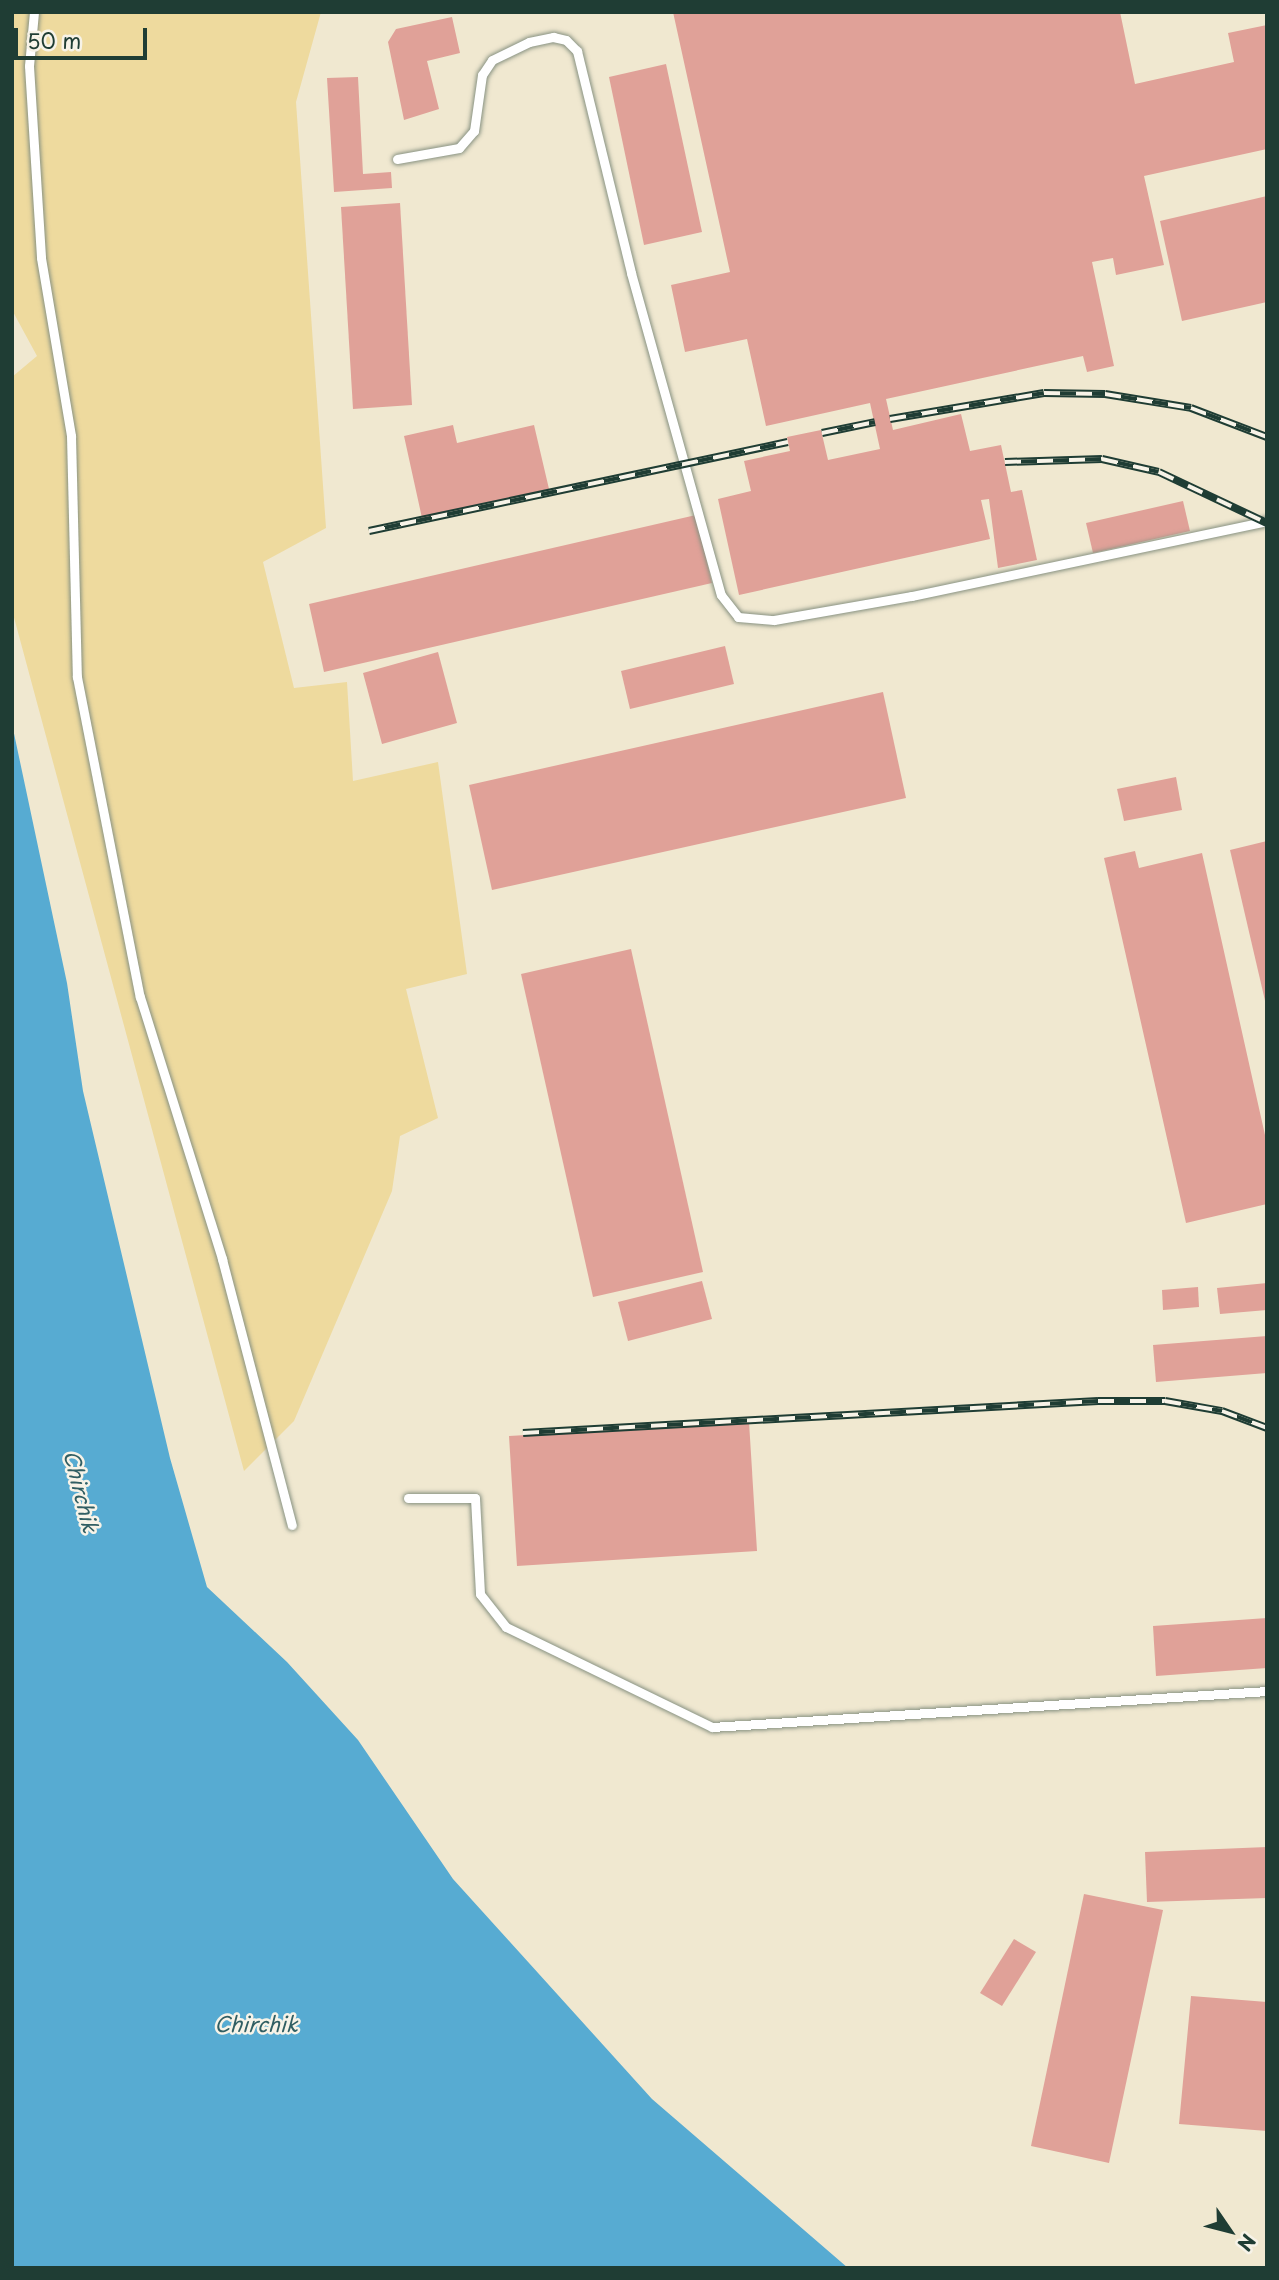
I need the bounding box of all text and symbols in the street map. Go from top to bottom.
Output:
scale bar [18,14,150,58]
text: 50 m [27,24,81,56]
water label: Chirchik [60,1447,104,1535]
water label: Chirchik [214,2010,298,2036]
north arrow [1195,2196,1265,2266]
text: N [1231,2229,1263,2257]

